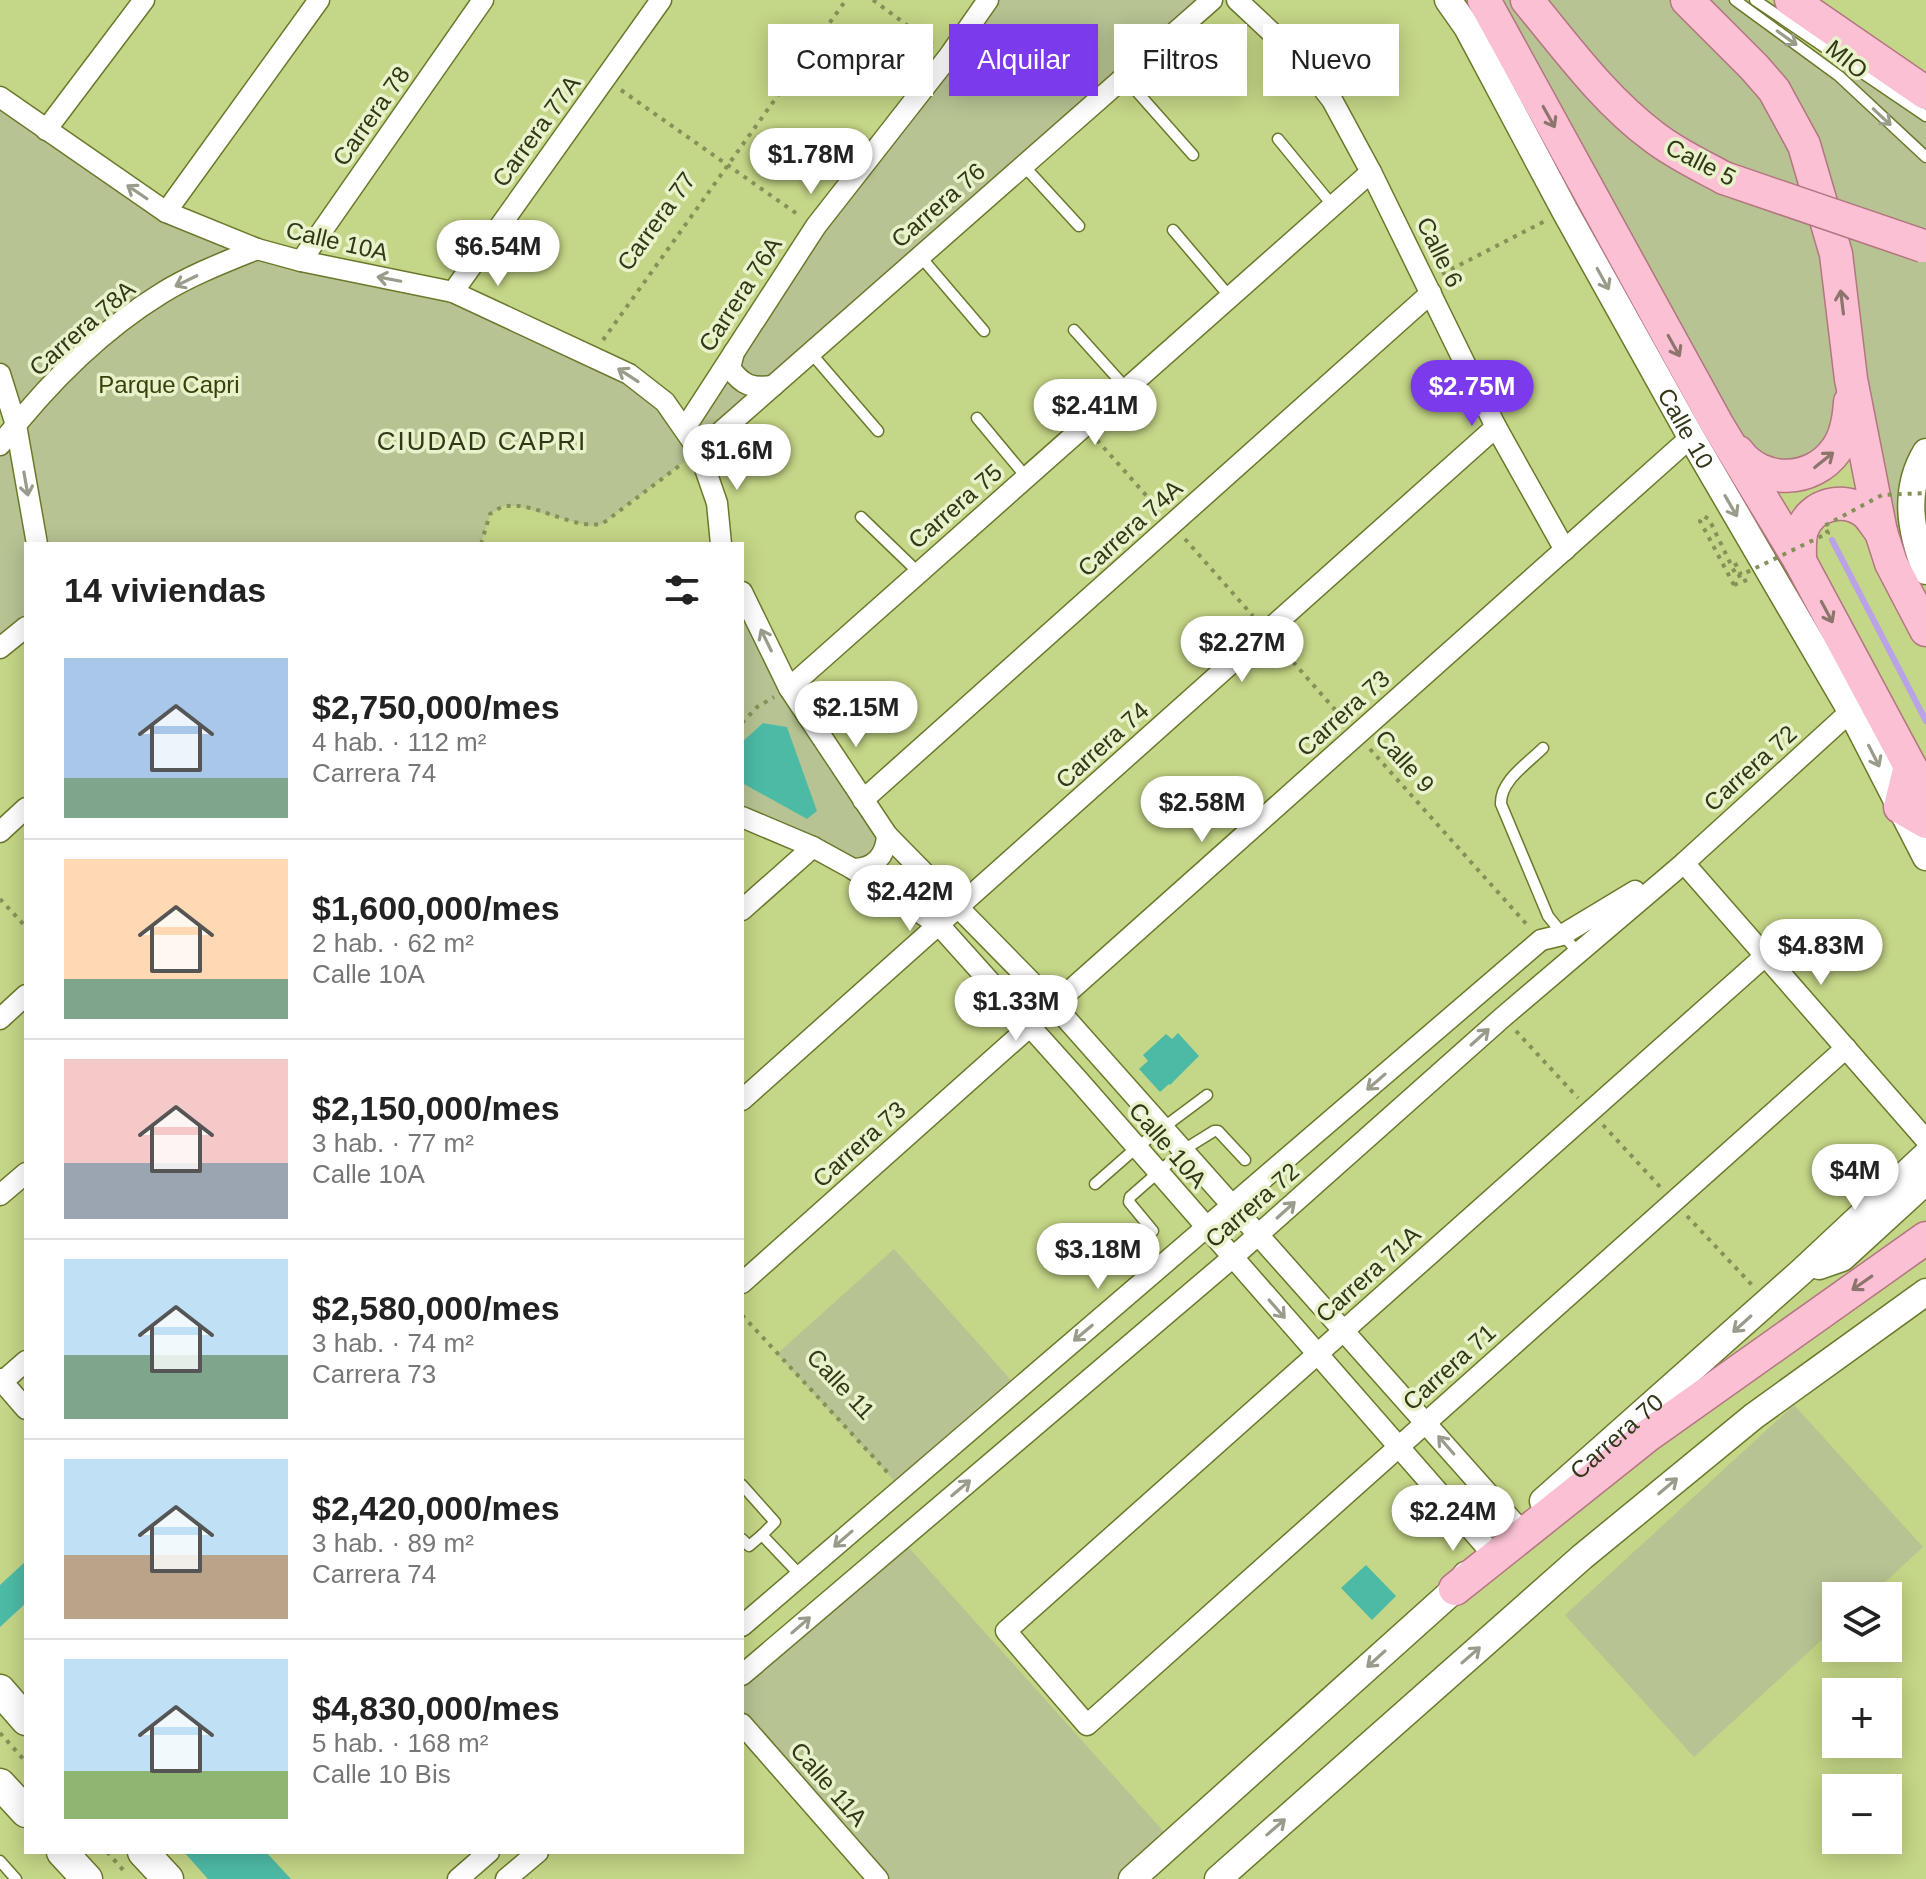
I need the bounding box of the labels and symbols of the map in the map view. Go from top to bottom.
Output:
one-way arrow [1776,30,1798,47]
street label: MIO [1821,34,1873,84]
street label: Carrera 78 [327,61,415,171]
street label: Carrera 77A [487,70,585,192]
one-way arrow [1542,105,1557,129]
one-way arrow [1872,108,1892,127]
pin: $1.78M [746,128,876,196]
street label: Calle 5 [1662,133,1740,191]
street label: Carrera 76 [886,157,990,253]
street label: Carrera 77 [611,167,701,275]
one-way arrow [126,184,148,200]
street label: Calle 6 [1411,213,1469,291]
street label: Calle 10A [283,216,391,266]
pin: $6.54M [433,220,563,288]
street label: Carrera 76A [693,232,787,356]
one-way arrow [1596,267,1611,291]
one-way arrow [376,271,402,286]
one-way arrow [175,274,199,289]
street label: Carrera 78A [24,275,140,381]
one-way arrow [1834,289,1849,315]
one-way arrow [1666,333,1682,357]
pin: $2.75M [1407,360,1537,428]
one-way arrow [618,366,640,383]
park label: Parque Capri [98,371,240,398]
pin: $2.41M [1030,379,1160,447]
street label: Calle 10 [1653,383,1720,473]
pin: $1.6M [681,424,793,492]
district label: CIUDAD CAPRI [377,426,587,456]
one-way arrow [1814,451,1834,469]
street label: Carrera 75 [903,458,1007,554]
one-way arrow [20,471,35,497]
street label: Carrera 74A [1072,474,1188,582]
one-way arrow [1724,493,1739,517]
one-way arrow [1820,600,1836,624]
pin: $2.27M [1177,616,1307,684]
one-way arrow [757,629,773,653]
street label: Carrera 73 [1291,665,1395,761]
pin: $2.15M [791,681,921,749]
street label: Carrera 74 [1050,697,1154,793]
street label: Carrera 72 [1698,720,1802,816]
street label: Calle 9 [1370,724,1440,798]
one-way arrow [1866,743,1882,767]
pin: $2.58M [1137,776,1267,844]
pin: $2.42M [845,865,975,933]
pin: $4.83M [1756,919,1886,987]
pin: $1.33M [951,975,1081,1043]
one-way arrow [1470,1029,1490,1047]
one-way arrow [1367,1073,1387,1091]
street label: Carrera 73 [807,1096,911,1192]
street label: Calle 10A [1124,1097,1212,1193]
pin: $4M [1816,1144,1894,1212]
street label: Carrera 72 [1200,1157,1304,1253]
one-way arrow [1276,1202,1296,1220]
street label: Carrera 71A [1310,1220,1426,1328]
pin: $3.18M [1033,1223,1163,1291]
one-way arrow [1852,1274,1873,1291]
one-way arrow [1268,1298,1286,1318]
one-way arrow [1733,1314,1753,1332]
street label: Carrera 71 [1397,1319,1501,1415]
one-way arrow [1073,1324,1093,1342]
street label: Calle 11 [802,1343,880,1425]
street label: Carrera 70 [1564,1388,1668,1484]
one-way arrow [1437,1436,1455,1456]
one-way arrow [1658,1477,1678,1495]
one-way arrow [950,1479,970,1497]
pin: $2.24M [1388,1485,1518,1553]
one-way arrow [833,1530,853,1548]
one-way arrow [791,1616,811,1634]
one-way arrow [1461,1647,1481,1665]
one-way arrow [1366,1650,1386,1669]
street label: Calle 11A [785,1737,873,1831]
one-way arrow [1266,1819,1286,1837]

